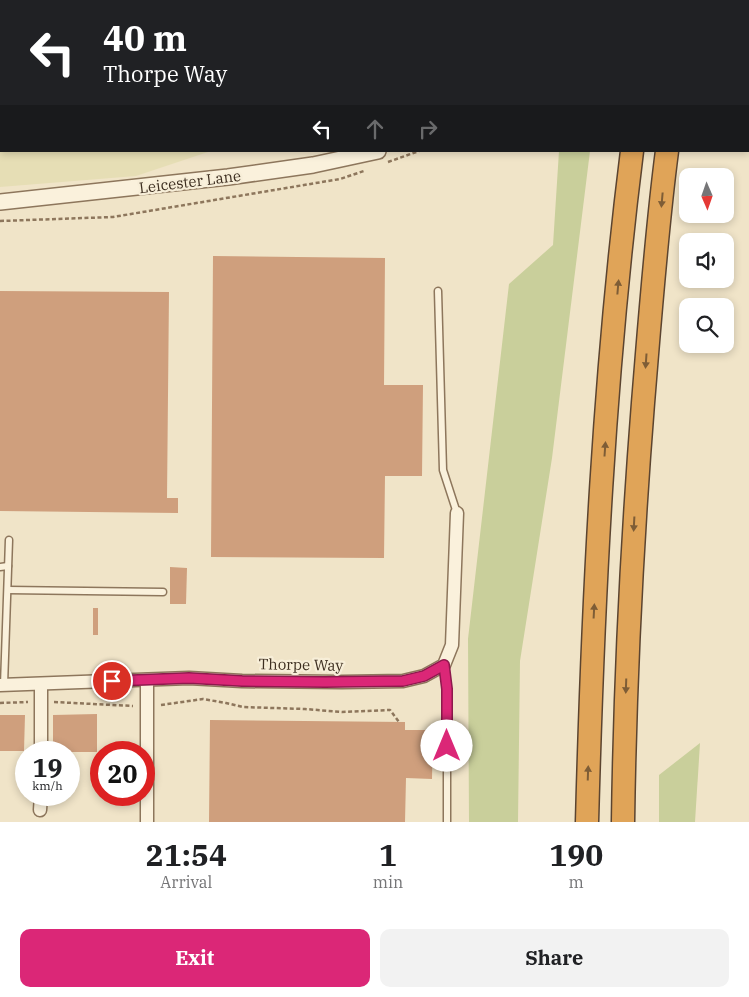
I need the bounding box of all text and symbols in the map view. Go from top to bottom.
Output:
text: 40 m [103,15,187,61]
icon: left [20,20,85,85]
text: Thorpe Way [103,59,227,88]
icon: left [308,115,336,143]
icon: ahead [361,115,389,143]
icon: right [414,115,442,143]
street label: Leicester Lane [138,166,242,197]
north arrow [679,168,734,222]
map controls [679,168,734,353]
one-way arrow [657,192,665,208]
button: sound [679,233,734,288]
one-way arrow [614,278,622,294]
button: search [679,298,734,353]
one-way arrow [642,354,650,370]
one-way arrow [601,440,609,456]
one-way arrow [630,516,638,532]
one-way arrow [591,603,599,619]
street label: Thorpe Way [258,654,344,675]
pin [91,660,133,702]
icon: arrive [98,667,126,695]
one-way arrow [622,678,630,694]
position arrow [420,719,472,771]
speed limit sign: 20 [90,741,155,806]
text: 19 [32,751,63,784]
one-way arrow [584,765,592,781]
text: km/h [32,778,63,793]
text: 21:54 [146,835,227,874]
text: 1 [379,835,397,874]
text: 190 [549,835,603,874]
text: Arrival [160,872,212,892]
text: min [373,872,403,892]
text: m [569,872,584,892]
button: Exit [20,929,370,987]
button: Share [380,929,729,987]

